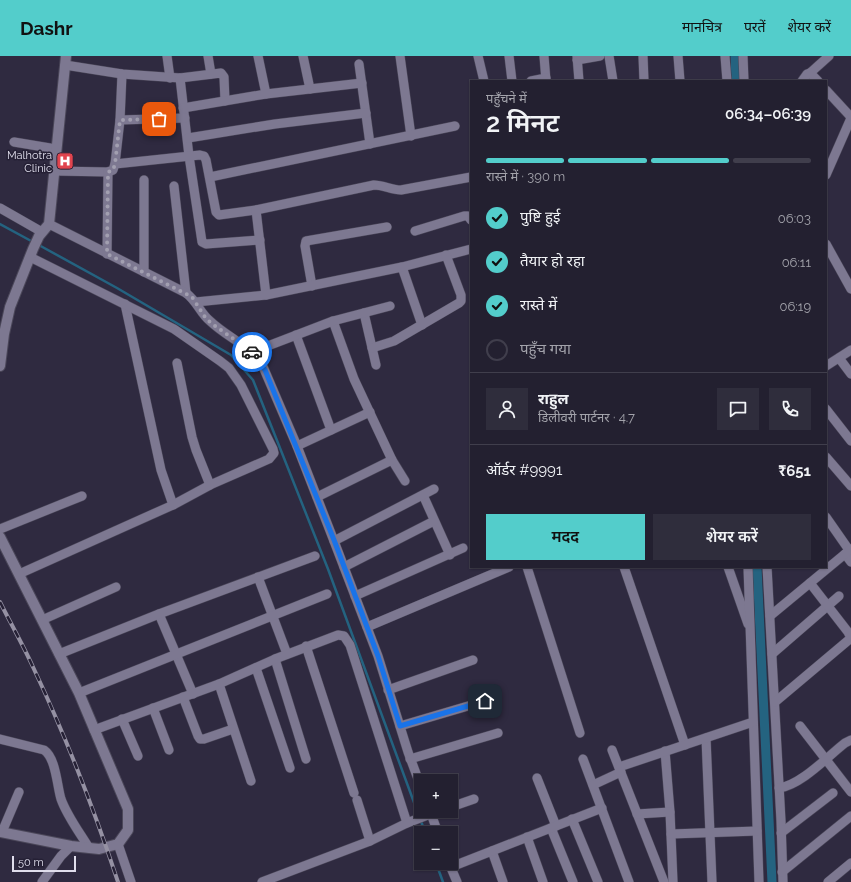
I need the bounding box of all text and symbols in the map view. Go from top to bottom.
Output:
text: Dashr [20,17,73,39]
text: मानचित्र [682,19,722,35]
text: परतें [744,19,766,35]
text: शेयर करें [788,19,831,35]
text: पहुँचने में [486,91,527,106]
pin [142,102,176,136]
text: 06:34–06:39 [725,105,811,123]
icon: bag [148,108,170,130]
text: 2 मिनट [486,108,559,138]
place label: Malhotra Clinic [7,149,52,175]
hospital icon: Malhotra Clinic [55,151,75,171]
text: रास्ते में · 390 m [486,169,565,184]
icon: check [486,207,508,229]
text: पुष्टि हुई [520,208,560,226]
text: 06:03 [778,211,811,226]
icon: check [486,251,508,273]
text: तैयार हो रहा [520,252,585,270]
text: 06:11 [782,255,811,270]
icon: check [486,295,508,317]
text: रास्ते में [520,296,557,314]
text: 06:19 [780,299,811,314]
courier [232,332,272,372]
text: पहुँच गया [520,340,571,358]
icon: car [241,341,263,363]
button: person [486,388,528,430]
button: chat [717,388,759,430]
button: phone [769,388,811,430]
text: राहुल [538,390,569,408]
text: डिलीवरी पार्टनर · 4.7 [538,410,635,425]
text: ऑर्डर #9991 [486,461,562,479]
text: ₹651 [778,462,811,480]
button: मदद [486,514,645,560]
button: शेयर करें [653,514,811,560]
pin [468,684,502,718]
icon: home [474,690,496,712]
map controls [414,774,458,870]
button: + [414,774,458,818]
button: − [414,826,458,870]
scale bar [12,854,76,873]
text: 50 m [18,856,44,869]

